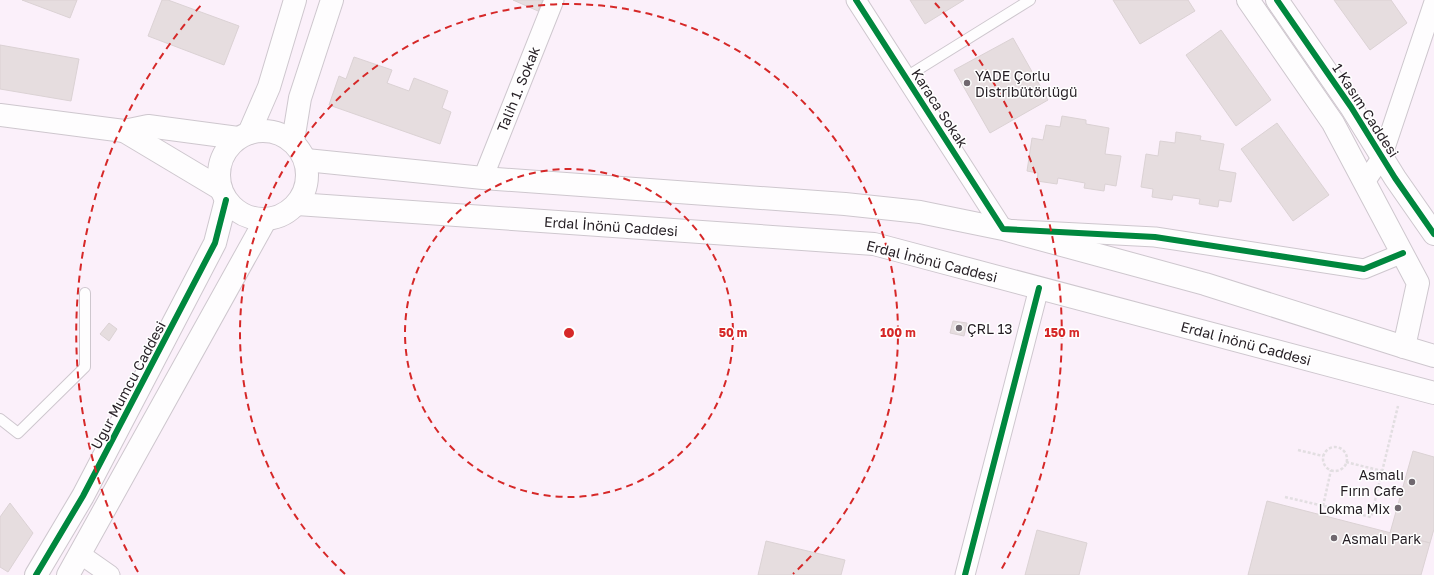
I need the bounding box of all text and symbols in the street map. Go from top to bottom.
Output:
street label: Talih 1. Sokak [493,43,543,134]
street label: 1 Kasım Caddesi [1329,60,1403,160]
street label: Karaca Sokak [908,65,972,151]
place label: YADE Çorlu Distribütörlüğü [975,67,1077,100]
marker: YADE Çorlu Distribütörlüğü [962,78,972,88]
street label: Erdal İnönü Caddesi [543,213,679,239]
street label: Erdal İnönü Caddesi [865,237,999,285]
street label: Erdal İnönü Caddesi [1179,317,1313,369]
street label: Uğur Mumcu Caddesi [87,318,169,452]
place label: ÇRL 13 [967,320,1013,337]
marker: ÇRL 13 [954,323,964,333]
text: 50 m [719,325,747,340]
text: 100 m [880,325,916,340]
text: 150 m [1045,325,1079,340]
centre of rings [562,326,576,340]
place label: Asmalı Fırın Cafe [1340,466,1404,499]
marker: Asmalı Fırın Cafe [1407,477,1417,487]
place label: Lokma Mix [1319,500,1390,517]
marker: Lokma Mix [1393,503,1403,513]
place label: Asmalı Park [1342,530,1421,547]
marker: Asmalı Park [1329,533,1339,543]

